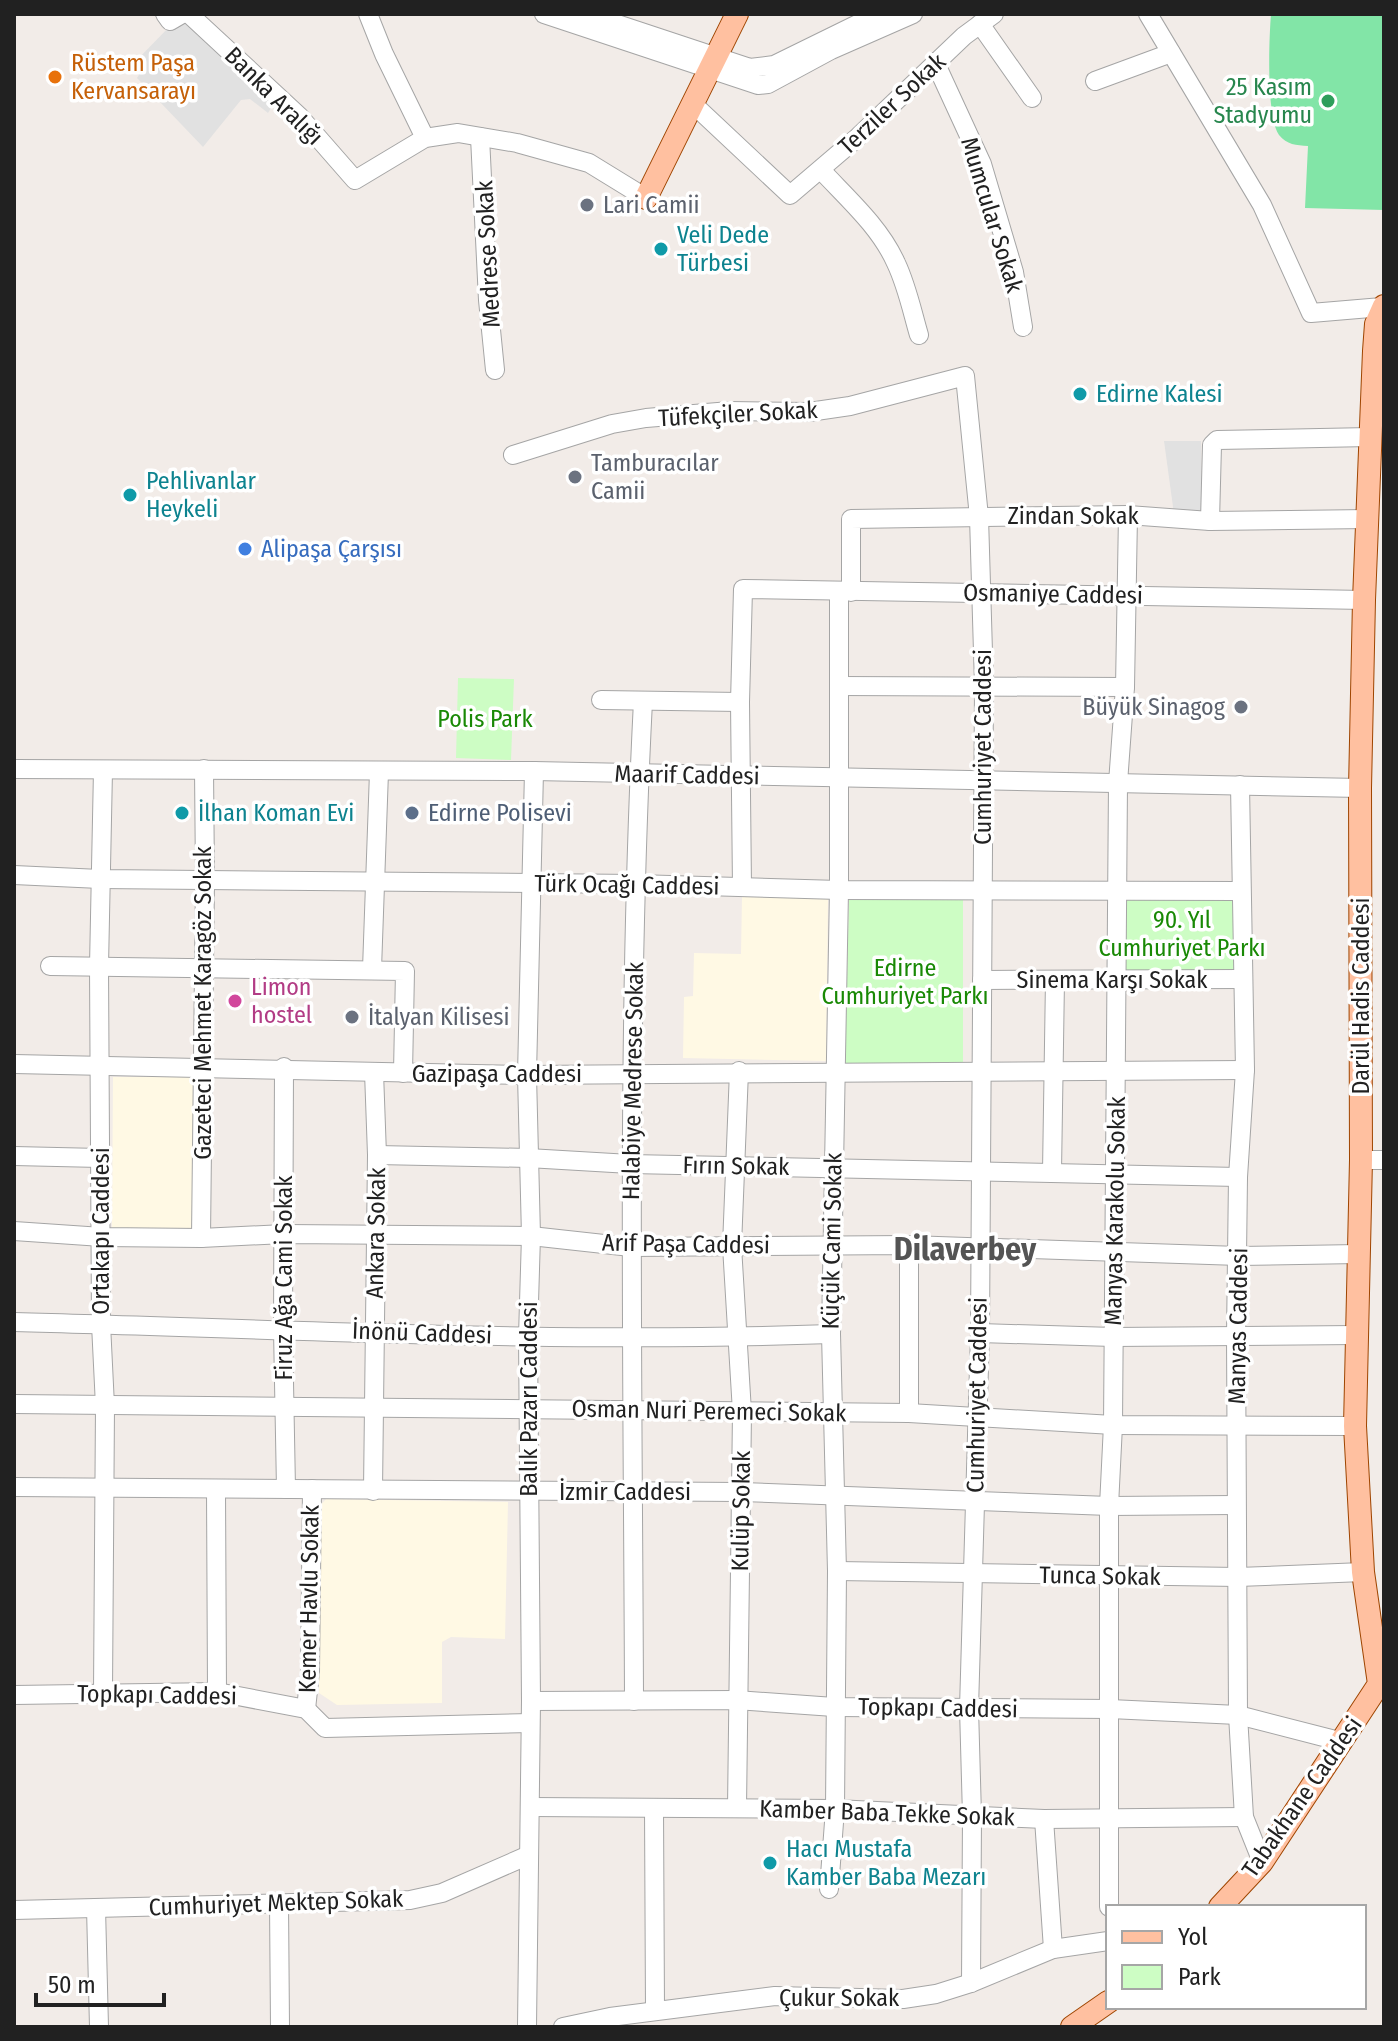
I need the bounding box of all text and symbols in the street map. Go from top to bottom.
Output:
street label: Banka Aralığı [219,41,329,151]
street label: Terziler Sokak [833,47,952,161]
place label: Rüstem Paşa Kervansarayı [71,49,196,105]
marker: Rüstem Paşa Kervansarayı [46,68,64,86]
place label: 25 Kasım Stadyumu [1214,73,1312,129]
marker: 25 Kasım Stadyumu [1319,92,1337,110]
street label: Mumcular Sokak [955,134,1029,297]
street label: Medrese Sokak [470,179,506,328]
place label: Lari Camii [603,191,700,219]
marker: Lari Camii [578,196,596,214]
place label: Veli Dede Türbesi [677,221,769,277]
marker: Veli Dede Türbesi [652,240,670,258]
place label: Edirne Kalesi [1096,380,1223,408]
marker: Edirne Kalesi [1071,385,1089,403]
street label: Tüfekçiler Sokak [658,396,819,432]
place label: Tamburacılar Camii [591,449,719,505]
place label: Pehlivanlar Heykeli [146,467,256,523]
marker: Tamburacılar Camii [566,468,584,486]
marker: Pehlivanlar Heykeli [121,486,139,504]
street label: Zindan Sokak [1007,502,1139,530]
place label: Alipaşa Çarşısı [261,535,402,563]
marker: Alipaşa Çarşısı [236,540,254,558]
street label: Osmaniye Caddesi [963,578,1143,610]
street label: Cumhuriyet Caddesi [969,649,997,845]
place label: Büyük Sinagog [1082,693,1226,721]
marker: Büyük Sinagog [1232,698,1250,716]
park label: Polis Park [437,705,533,733]
street label: Maarif Caddesi [614,760,760,790]
place label: İlhan Koman Evi [198,799,354,827]
place label: Edirne Polisevi [428,799,572,827]
marker: İlhan Koman Evi [173,804,191,822]
marker: Edirne Polisevi [403,804,421,822]
street label: Gazeteci Mehmet Karagöz Sokak [189,845,217,1160]
street label: Türk Ocağı Caddesi [534,869,720,901]
street label: Darül Hadis Caddesi [1347,897,1375,1095]
park label: 90. Yıl Cumhuriyet Parkı [1098,906,1266,962]
park label: Edirne Cumhuriyet Parkı [821,954,989,1010]
street label: Halabiye Medrese Sokak [617,961,649,1200]
street label: Sinema Karşı Sokak [1017,966,1208,994]
place label: Limon hostel [251,973,312,1029]
marker: Limon hostel [226,992,244,1010]
place label: İtalyan Kilisesi [368,1003,510,1031]
marker: İtalyan Kilisesi [343,1008,361,1026]
street label: Gazipaşa Caddesi [412,1060,582,1088]
street label: Manyas Karakolu Sokak [1099,1095,1131,1326]
street label: Ortakapı Caddesi [87,1147,115,1315]
street label: Fırın Sokak [682,1151,790,1181]
street label: Küçük Cami Sokak [816,1152,848,1330]
street label: Ankara Sokak [361,1166,391,1299]
street label: Firuz Ağa Cami Sokak [270,1175,298,1380]
street label: Arif Paşa Caddesi [602,1229,770,1259]
district label: Dilaverbey [894,1230,1037,1268]
street label: Manyas Caddesi [1223,1247,1253,1405]
street label: Cumhuriyet Caddesi [961,1297,993,1493]
street label: Balık Pazarı Caddesi [515,1301,543,1497]
street label: İnönü Caddesi [352,1317,492,1349]
street label: Osman Nuri Peremeci Sokak [571,1395,847,1427]
street label: Kulüp Sokak [726,1450,756,1572]
street label: İzmir Caddesi [559,1478,691,1506]
street label: Kemer Havlu Sokak [293,1504,325,1693]
street label: Tunca Sokak [1039,1561,1162,1591]
street label: Topkapı Caddesi [77,1680,237,1710]
street label: Topkapı Caddesi [858,1693,1018,1723]
street label: Tabakhane Caddesi [1236,1711,1368,1883]
street label: Kamber Baba Tekke Sokak [759,1795,1016,1831]
place label: Hacı Mustafa Kamber Baba Mezarı [786,1835,986,1891]
marker: Hacı Mustafa Kamber Baba Mezarı [761,1854,779,1872]
street label: Cumhuriyet Mektep Sokak [148,1885,404,1921]
legend [1106,1905,1366,2009]
text: Yol [1178,1923,1208,1951]
scale bar [36,1957,164,2007]
text: Park [1178,1963,1221,1991]
text: 50 m [48,1971,96,1999]
street label: Çukur Sokak [779,1984,900,2012]

